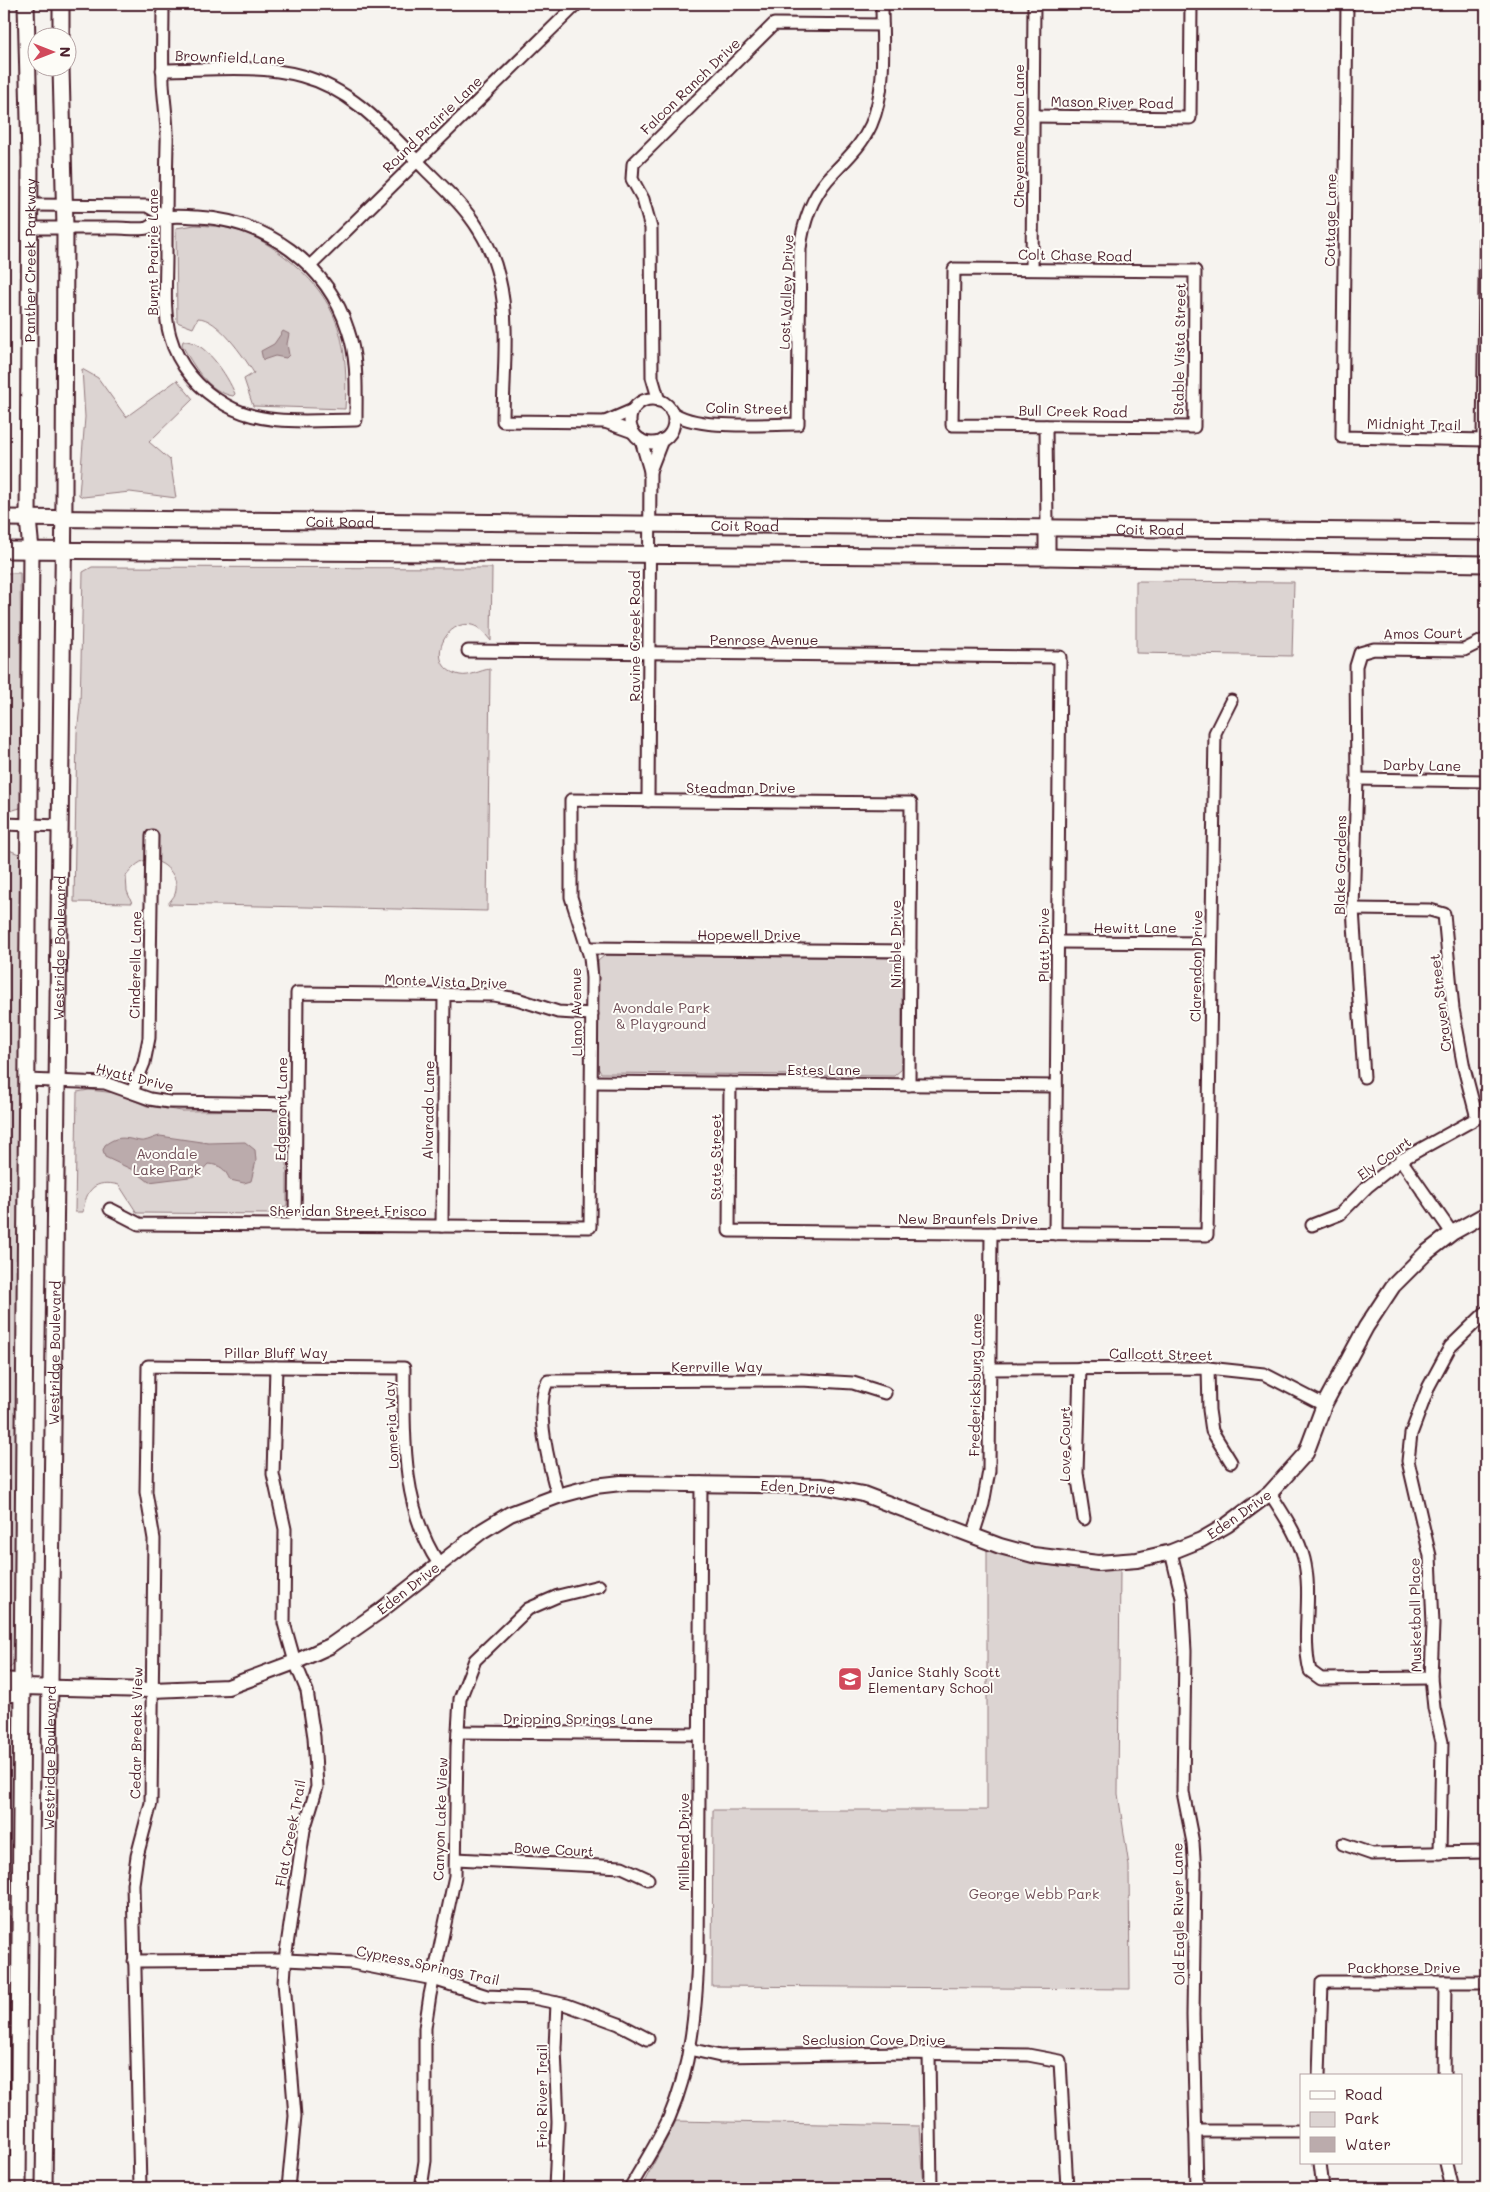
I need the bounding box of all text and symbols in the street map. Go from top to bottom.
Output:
north arrow [28,28,78,78]
street label: Falcon Ranch Drive [636,33,744,139]
street label: Brownfield Lane [174,46,286,68]
text: N [56,47,75,57]
street label: Cheyenne Moon Lane [1009,64,1028,208]
street label: Round Prairie Lane [378,71,486,177]
street label: Mason River Road [1050,91,1174,113]
street label: Cottage Lane [1320,173,1340,267]
street label: Panther Creek Parkway [19,178,39,342]
street label: Burnt Prairie Lane [143,188,162,316]
street label: Lost Valley Drive [774,234,798,350]
street label: Colt Chase Road [1018,245,1132,265]
street label: Stable Vista Street [1168,283,1190,415]
street label: Colin Street [705,398,789,418]
street label: Bull Creek Road [1018,401,1128,421]
street label: Midnight Trail [1367,414,1461,434]
street label: Coit Road [306,511,374,531]
street label: Coit Road [711,515,779,535]
street label: Coit Road [1116,519,1184,539]
street label: Ravine Creek Road [625,570,644,702]
street label: Amos Court [1383,623,1463,643]
street label: Penrose Avenue [710,630,818,649]
street label: Darby Lane [1383,755,1461,775]
street label: Steadman Drive [686,778,796,797]
street label: Blake Gardens [1330,815,1350,915]
street label: Westridge Boulevard [48,876,69,1020]
street label: Nimble Drive [886,900,905,988]
street label: Platt Drive [1034,908,1053,982]
street label: Clarendon Drive [1186,910,1206,1022]
street label: Cinderella Lane [125,911,145,1019]
street label: Hewitt Lane [1093,918,1177,937]
street label: Hopewell Drive [697,925,801,944]
street label: Craven Street [1425,953,1455,1053]
street label: Llano Avenue [566,968,586,1056]
street label: Monte Vista Drive [384,969,508,993]
park label: Avondale Park & Playground [612,998,710,1033]
street label: Edgemont Lane [271,1057,291,1161]
street label: Hyatt Drive [94,1058,176,1096]
street label: Alvarado Lane [418,1060,438,1160]
street label: Estes Lane [787,1060,861,1079]
street label: State Street [706,1114,725,1200]
street label: Ely Court [1353,1132,1415,1184]
park label: Avondale Lake Park [133,1144,201,1179]
street label: Sheridan Street Frisco [269,1201,427,1220]
street label: New Braunfels Drive [898,1209,1038,1228]
street label: Westridge Boulevard [44,1281,64,1425]
street label: Fredericksburg Lane [964,1313,986,1457]
street label: Pillar Bluff Way [224,1343,328,1362]
street label: Callcott Street [1109,1344,1213,1364]
street label: Kerrville Way [671,1357,763,1376]
street label: Lomeria Way [379,1380,403,1470]
street label: Love Court [1055,1406,1074,1482]
street label: Eden Drive [760,1476,836,1498]
street label: Eden Drive [1203,1485,1275,1543]
street label: Eden Drive [373,1557,443,1619]
street label: Musketball Place [1405,1557,1425,1673]
place label: Janice Stahly Scott Elementary School [868,1662,1001,1697]
school or university icon: Janice Stahly Scott Elementary School [837,1666,863,1692]
street label: Cedar Breaks View [125,1667,147,1799]
street label: Westridge Boulevard [39,1686,59,1830]
street label: Dripping Springs Lane [503,1709,653,1728]
street label: Canyon Lake View [428,1757,452,1881]
street label: Flat Creek Trail [270,1778,310,1888]
street label: Millbend Drive [674,1793,693,1891]
street label: Bowe Court [513,1837,595,1861]
street label: Old Eagle River Lane [1167,1842,1189,1986]
park label: George Webb Park [969,1884,1099,1903]
street label: Cypress Springs Trail [355,1941,501,1989]
street label: Packhorse Drive [1347,1958,1461,1977]
street label: Seclusion Cove Drive [802,2030,946,2049]
street label: Frio River Trail [532,2044,551,2148]
legend [1300,2074,1462,2164]
text: Road [1345,2084,1382,2104]
text: Park [1345,2108,1379,2128]
text: Water [1345,2134,1391,2154]

